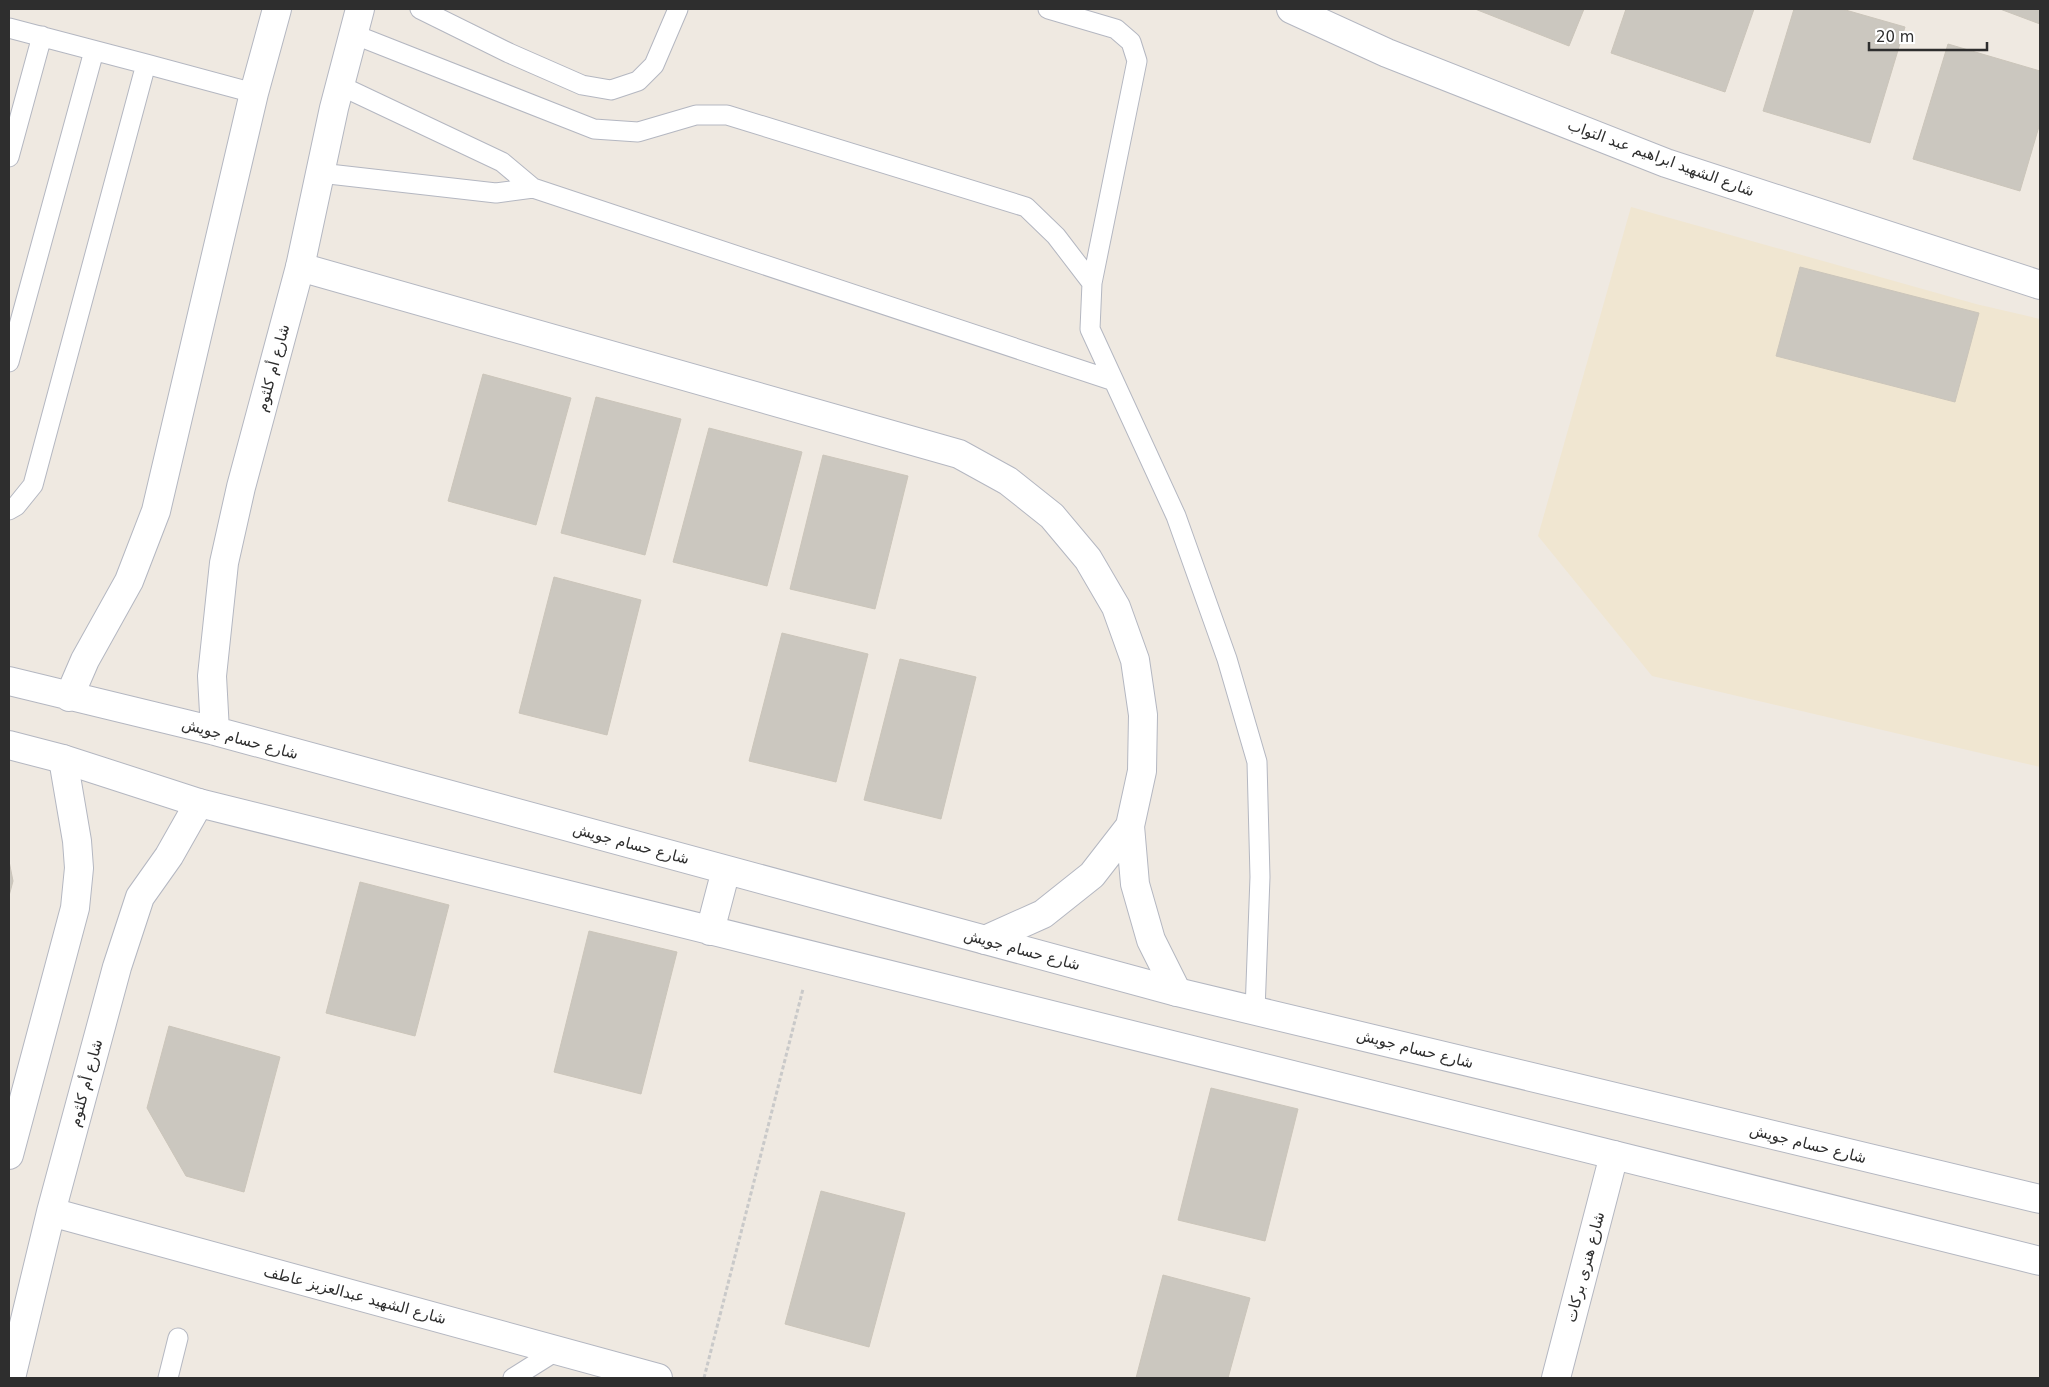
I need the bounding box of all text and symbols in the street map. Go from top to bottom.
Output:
scale bar [1869,20,1986,52]
text: 20 m [1876,28,1914,46]
street label: شارع الشهيد ابراهيم عبد التواب [1565,116,1757,200]
street label: شارع أم كلثوم [252,322,293,414]
street label: شارع حسام جويش [180,715,300,763]
street label: شارع حسام جويش [571,820,691,868]
street label: شارع حسام جويش [962,926,1082,974]
street label: شارع حسام جويش [1355,1026,1475,1072]
street label: شارع أم كلثوم [65,1037,106,1129]
street label: شارع حسام جويش [1748,1121,1868,1167]
street label: شارع هنرى بركات [1562,1210,1608,1324]
street label: شارع الشهيد عبدالعزيز عاطف [262,1262,448,1328]

